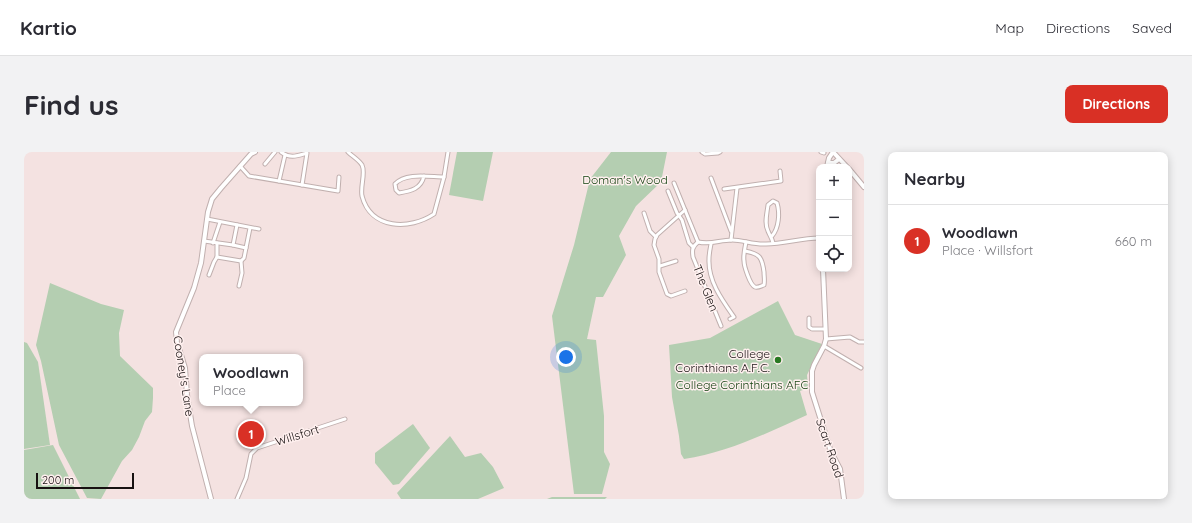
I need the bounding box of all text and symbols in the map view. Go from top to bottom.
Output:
text: Kartio [20,16,77,40]
text: Map [995,19,1024,37]
text: Directions [1046,19,1110,37]
text: Saved [1132,19,1172,37]
button: Directions [1065,85,1168,123]
text: Find us [24,87,118,122]
map controls [816,164,852,272]
button: + [816,164,852,200]
text: Nearby [904,168,965,189]
park label: Doman's Wood [582,172,668,187]
button: − [816,200,852,236]
text: Woodlawn [942,223,1018,242]
text: 1 [914,233,920,249]
text: 660 m [1115,233,1152,249]
button: locate [816,236,852,272]
text: Place · Willsfort [942,242,1033,258]
street label: The Glen [690,263,722,313]
street label: Cooney's Lane [170,335,198,418]
place label: College Corinthians A.F.C. [675,346,770,375]
your location [556,347,576,367]
popup [199,354,303,406]
marker: College Corinthians A.F.C. [773,355,783,365]
text: Woodlawn [213,363,289,382]
park label: College Corinthians AFC [676,377,808,392]
text: Place [213,382,246,398]
street label: Scart Road [813,416,847,480]
pin: 1 [238,419,264,449]
street label: Willsfort [273,421,321,449]
scale bar [36,471,134,490]
text: 200 m [42,473,74,487]

